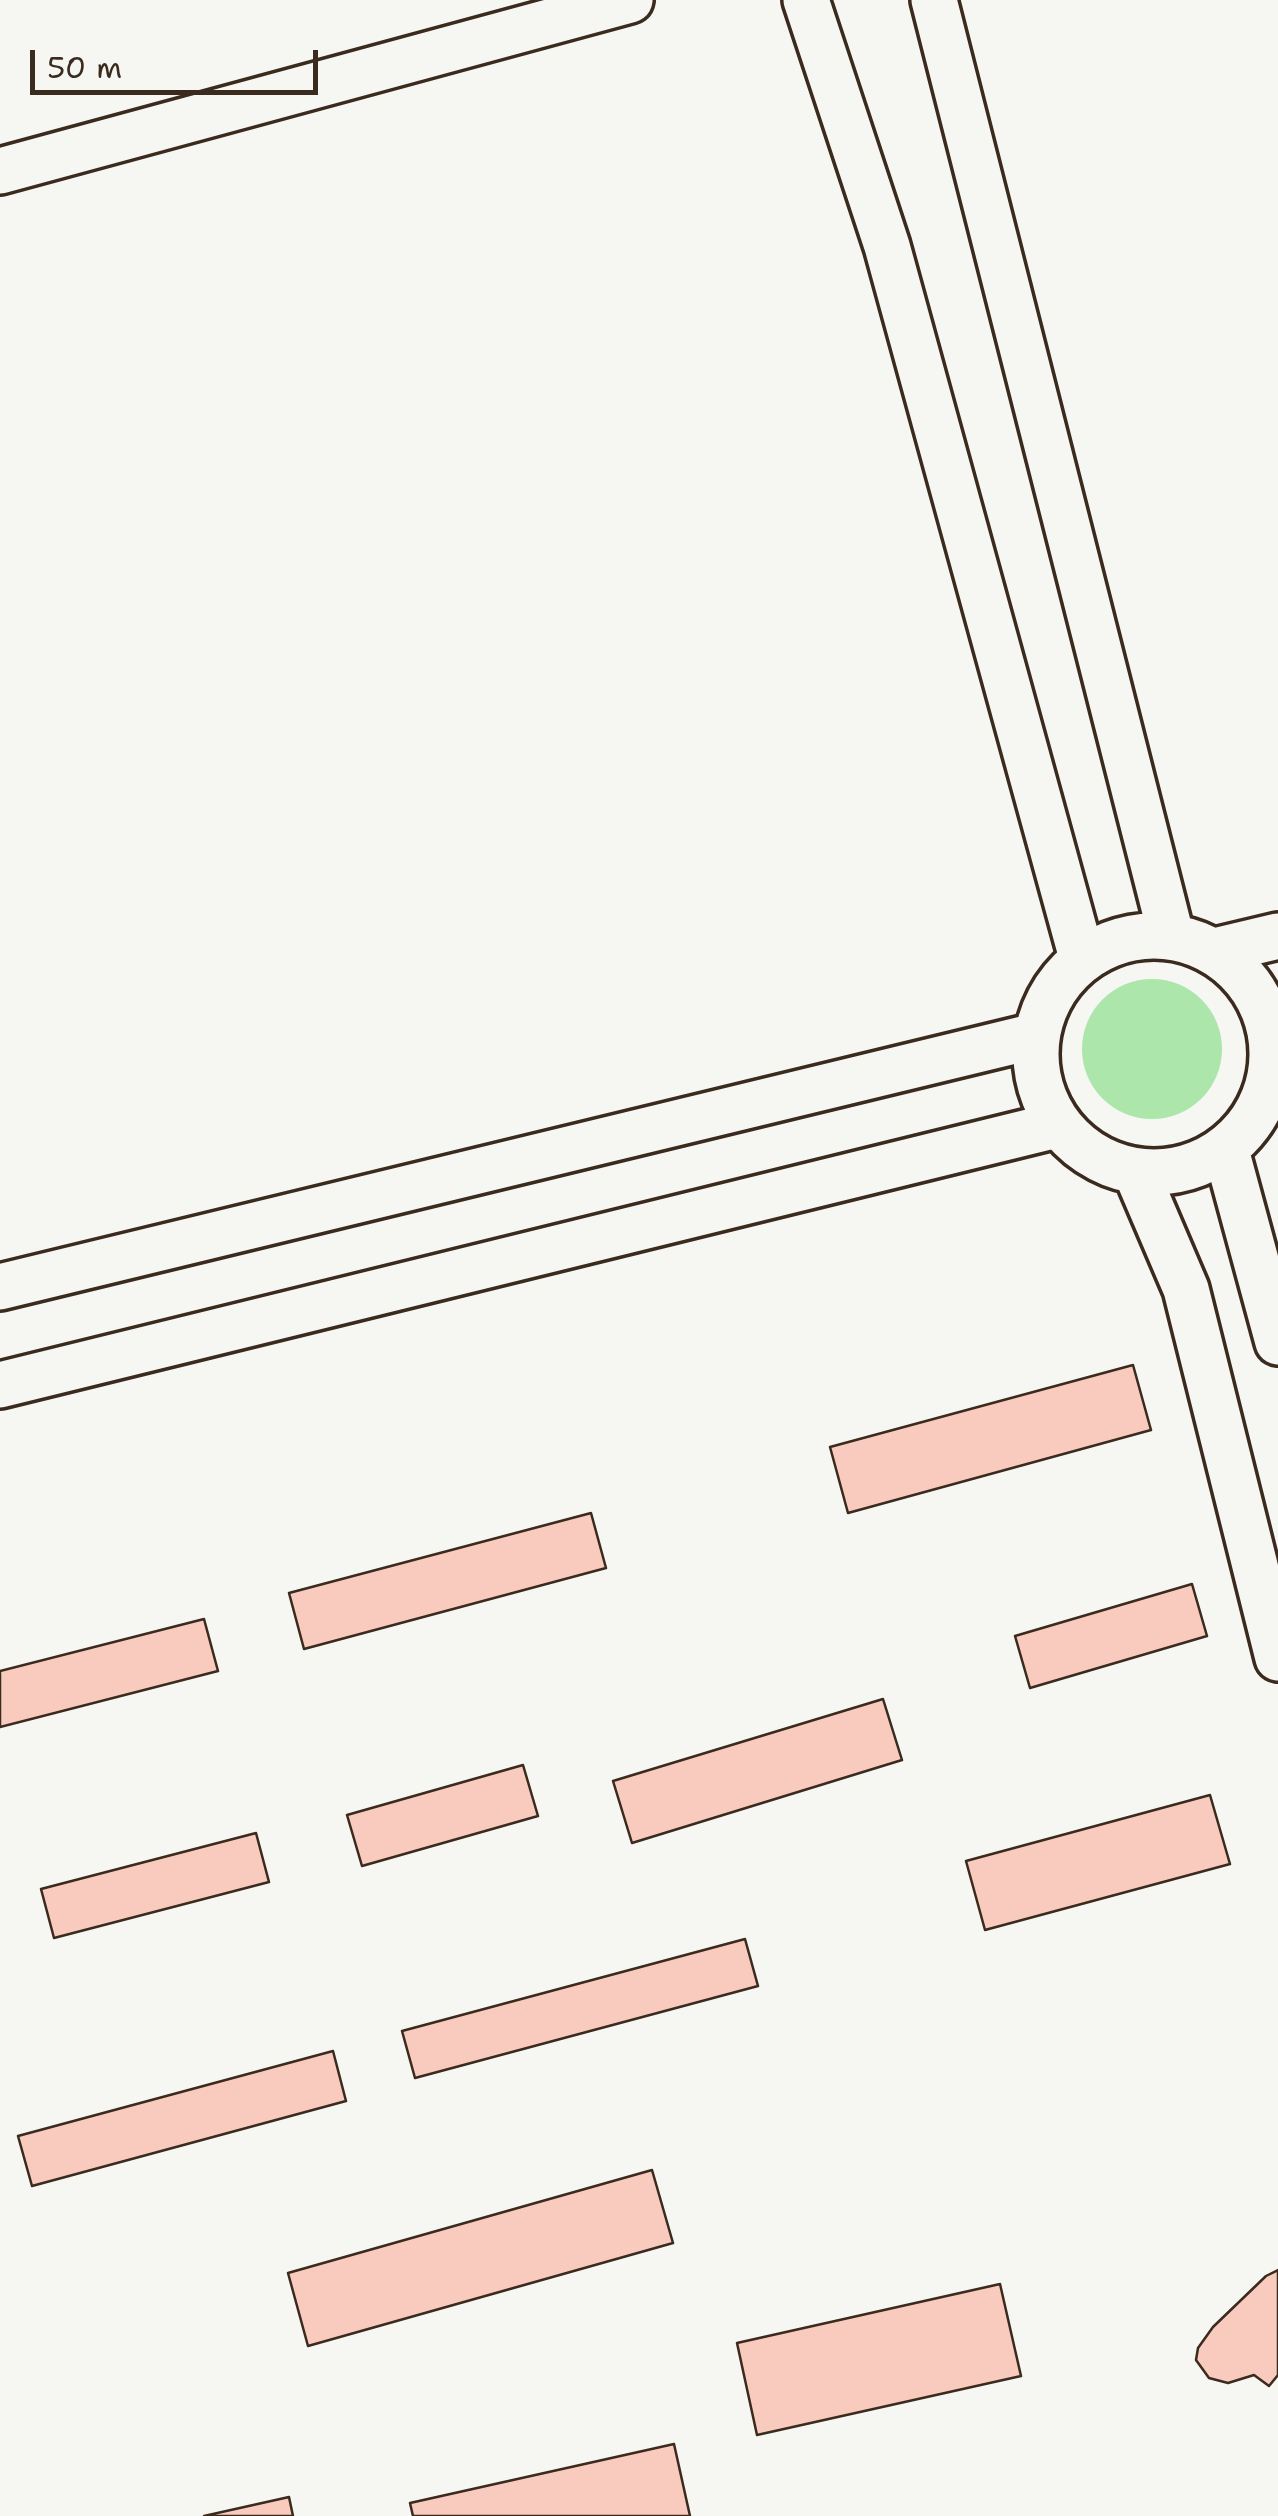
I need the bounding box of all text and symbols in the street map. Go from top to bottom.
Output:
scale bar [35,30,322,92]
text: 50 m [47,47,122,88]

